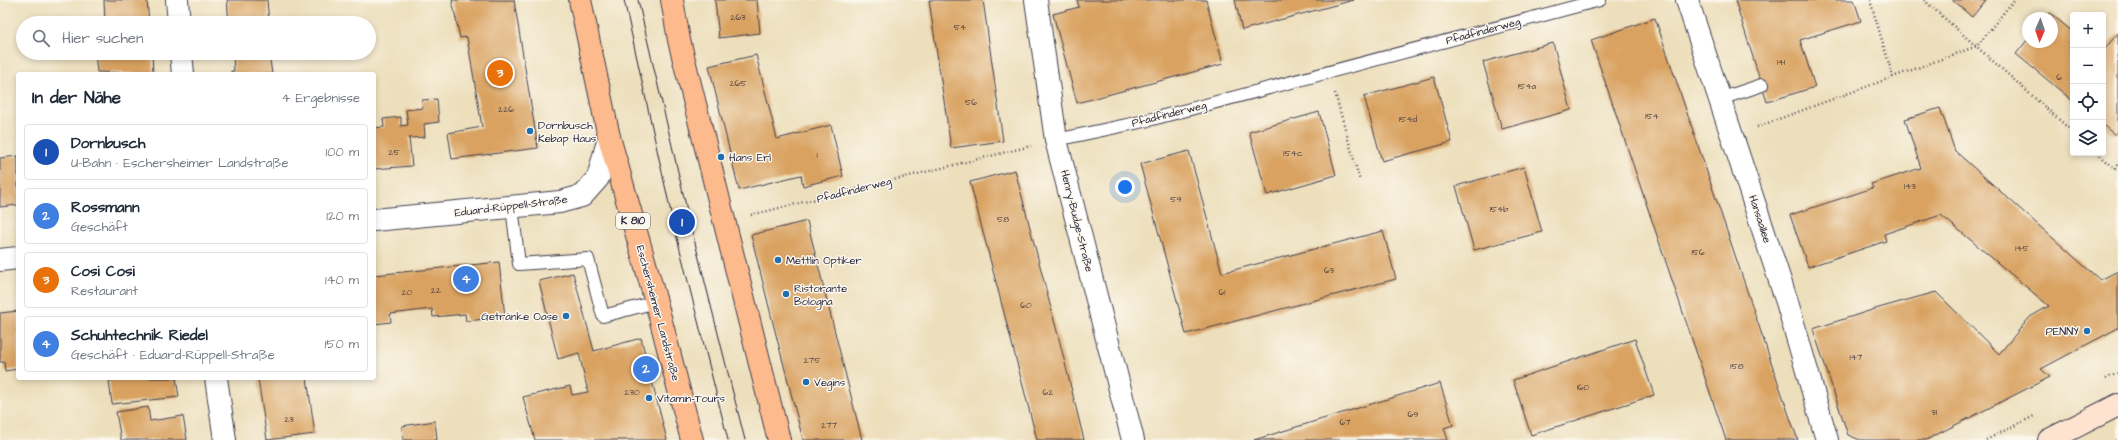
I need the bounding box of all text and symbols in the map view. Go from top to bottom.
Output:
house number: 263 [730,11,746,24]
north arrow [2022,12,2058,48]
map controls [2070,12,2106,156]
button: + [2070,12,2106,48]
street label: Pfadfinderweg [1444,14,1523,49]
search box [16,16,376,60]
house number: 54 [954,21,966,34]
icon: search [30,27,52,49]
text: Hier suchen [62,28,143,49]
button: − [2070,48,2106,84]
house number: 141 [1777,56,1785,69]
pin: 3 [487,58,513,88]
house number: 6 [2056,71,2062,84]
house number: 265 [729,77,747,90]
house number: 154a [1518,80,1537,93]
button: locate [2070,84,2106,120]
text: In der Nähe [32,86,121,110]
text: 4 Ergebnisse [281,89,360,107]
house number: 56 [965,96,977,109]
street label: Pfadfinderweg [1130,97,1209,132]
house number: 226 [498,103,514,116]
house number: 154 [1645,110,1659,123]
house number: 154d [1399,113,1418,126]
place label: Dornbusch Kebap Haus [538,118,597,146]
button: layers [2070,120,2106,156]
marker: Dornbusch Kebap Haus [525,126,535,136]
text: Dornbusch [71,133,145,154]
text: 1 [45,143,47,161]
text: 100 m [326,143,359,161]
house number: 25 [388,146,400,159]
house number: 154c [1283,147,1303,160]
house number: 1 [816,149,818,162]
place label: Hans Erl [729,150,771,165]
marker: Hans Erl [716,152,726,162]
text: U-Bahn · Eschersheimer Landstraße [71,154,289,172]
street label: Henry-Budge-Straße [1056,168,1097,274]
street label: Pfadfinderweg [815,173,894,208]
your location [1115,177,1135,197]
house number: 143 [1904,180,1916,193]
street label: Eduard-Rüppell-Straße [454,192,568,220]
house number: 59 [1170,193,1182,206]
street label: Hansaallee [1745,193,1775,245]
text: Rossmann [71,197,140,218]
house number: 154b [1490,203,1508,216]
text: 2 [42,207,50,225]
text: 120 m [326,207,359,225]
pin: 1 [669,207,695,237]
road number: K 810 [616,213,650,229]
house number: 58 [997,213,1009,226]
text: Geschäft [71,218,128,236]
house number: 145 [2015,242,2029,255]
street label: Eschersheimer Landstraße [633,244,683,382]
house number: 156 [1691,246,1705,259]
place label: Mettlin Optiker [786,253,862,268]
marker: Mettlin Optiker [773,255,783,265]
text: Cosi Cosi [71,261,135,282]
pin: 4 [453,264,479,294]
house number: 63 [1324,264,1335,277]
text: 3 [43,271,49,289]
text: 140 m [325,271,359,289]
place label: Ristorante Bologna [794,281,847,310]
text: Restaurant [71,282,138,300]
house number: 22 [431,284,442,297]
house number: 20 [402,286,413,299]
house number: 61 [1219,286,1225,299]
marker: Ristorante Bologna [781,289,791,299]
house number: 60 [1020,299,1032,312]
place label: Getränke Oase [481,309,558,324]
marker: Getränke Oase [561,311,571,321]
place label: PENNY [2046,324,2079,339]
text: Schuhtechnik Riedel [71,325,208,346]
marker: PENNY [2082,326,2092,336]
text: 4 [42,335,50,353]
text: 150 m [325,335,359,353]
text: Geschäft · Eduard-Rüppell-Straße [71,346,275,364]
house number: 147 [1850,351,1863,364]
pin: 2 [633,354,659,384]
house number: 275 [803,354,821,367]
house number: 158 [1730,360,1744,373]
place label: Vegins [814,375,846,391]
marker: Vegins [801,377,811,387]
house number: 160 [1577,381,1590,394]
house number: 230 [624,386,640,399]
house number: 62 [1043,386,1054,399]
place label: Vitamin-Tours [657,391,725,406]
marker: Vitamin-Tours [644,393,654,403]
house number: 31 [1931,406,1937,419]
house number: 69 [1408,408,1418,421]
house number: 23 [284,413,294,426]
house number: 67 [1339,416,1351,429]
house number: 277 [821,419,838,432]

